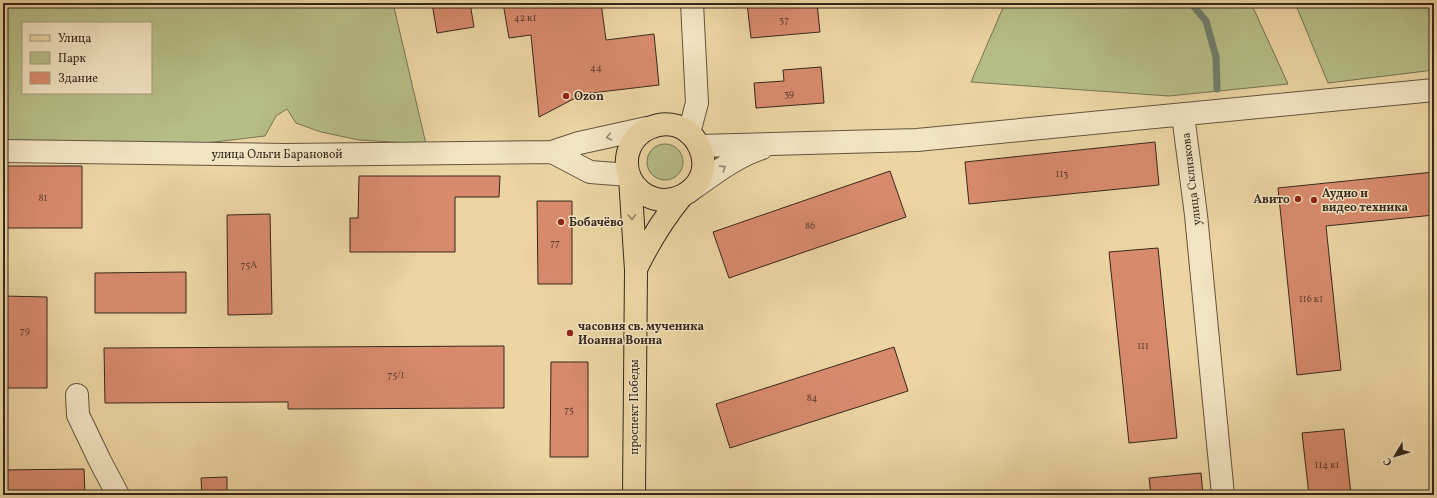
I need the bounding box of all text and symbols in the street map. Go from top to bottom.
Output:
house number: 42 к1 [514,11,536,25]
house number: 37 [779,13,789,27]
legend [22,22,152,94]
text: Улица [58,31,91,47]
text: Парк [58,51,86,67]
house number: 44 [590,61,602,75]
text: Здание [58,71,98,87]
house number: 39 [784,87,794,101]
place label: Ozon [574,89,604,105]
marker: Ozon [561,91,571,101]
street label: улица Склизкова [1178,131,1206,226]
one-way arrow [605,132,612,140]
street label: улица Ольги Барановой [211,147,343,163]
one-way arrow [719,165,726,172]
house number: 113 [1056,167,1068,181]
place label: Аудио и видео техника [1322,186,1408,216]
house number: 81 [39,191,48,205]
place label: Авито [1254,192,1290,208]
marker: Авито [1293,194,1303,204]
marker: Аудио и видео техника [1309,195,1319,205]
one-way arrow [628,214,637,220]
place label: Бобачёво [569,215,624,231]
marker: Бобачёво [556,217,566,227]
house number: 86 [805,219,815,233]
house number: 77 [550,236,560,250]
house number: 75А [241,258,257,272]
house number: 116 к1 [1299,292,1323,306]
place label: часовня св. мученика Иоанна Воина [578,319,704,349]
house number: 79 [20,324,30,338]
marker: часовня св. мученика Иоанна Воина [565,328,575,338]
house number: 111 [1137,339,1149,353]
street label: проспект Победы [627,359,643,455]
house number: 75/1 [388,368,405,382]
house number: 84 [807,391,817,405]
house number: 75 [564,403,574,417]
north arrow [1375,436,1415,476]
text: С [1380,454,1396,469]
house number: 114 к1 [1315,458,1340,472]

